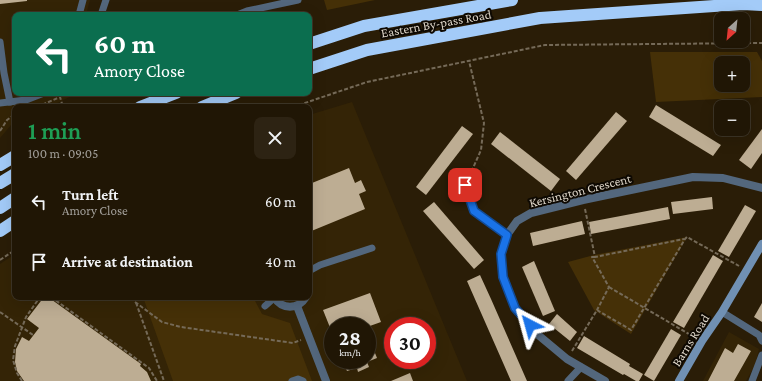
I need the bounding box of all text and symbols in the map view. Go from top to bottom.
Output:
street label: Eastern By-pass Road [380,6,493,41]
north arrow [714,12,750,48]
map controls [714,12,750,136]
icon: left [28,28,80,80]
text: 60 m [94,28,155,59]
button: + [714,56,750,92]
text: Amory Close [94,61,185,81]
button: − [714,100,750,136]
text: 1 min [28,117,81,144]
button: close [254,117,296,159]
text: 100 m · 09:05 [28,146,98,161]
pin [448,168,482,202]
street label: Kersington Crescent [528,170,633,210]
icon: arrive [454,174,476,196]
text: Turn left [62,187,118,203]
icon: left [28,191,50,213]
text: 60 m [265,194,296,210]
text: Amory Close [62,203,128,218]
icon: arrive [28,251,50,273]
text: Arrive at destination [62,254,193,270]
text: 40 m [265,254,296,270]
position arrow [509,304,551,346]
street label: Barns Road [669,311,712,369]
speed limit sign: 30 [384,317,436,369]
text: 28 [339,327,361,349]
text: km/h [339,347,361,358]

